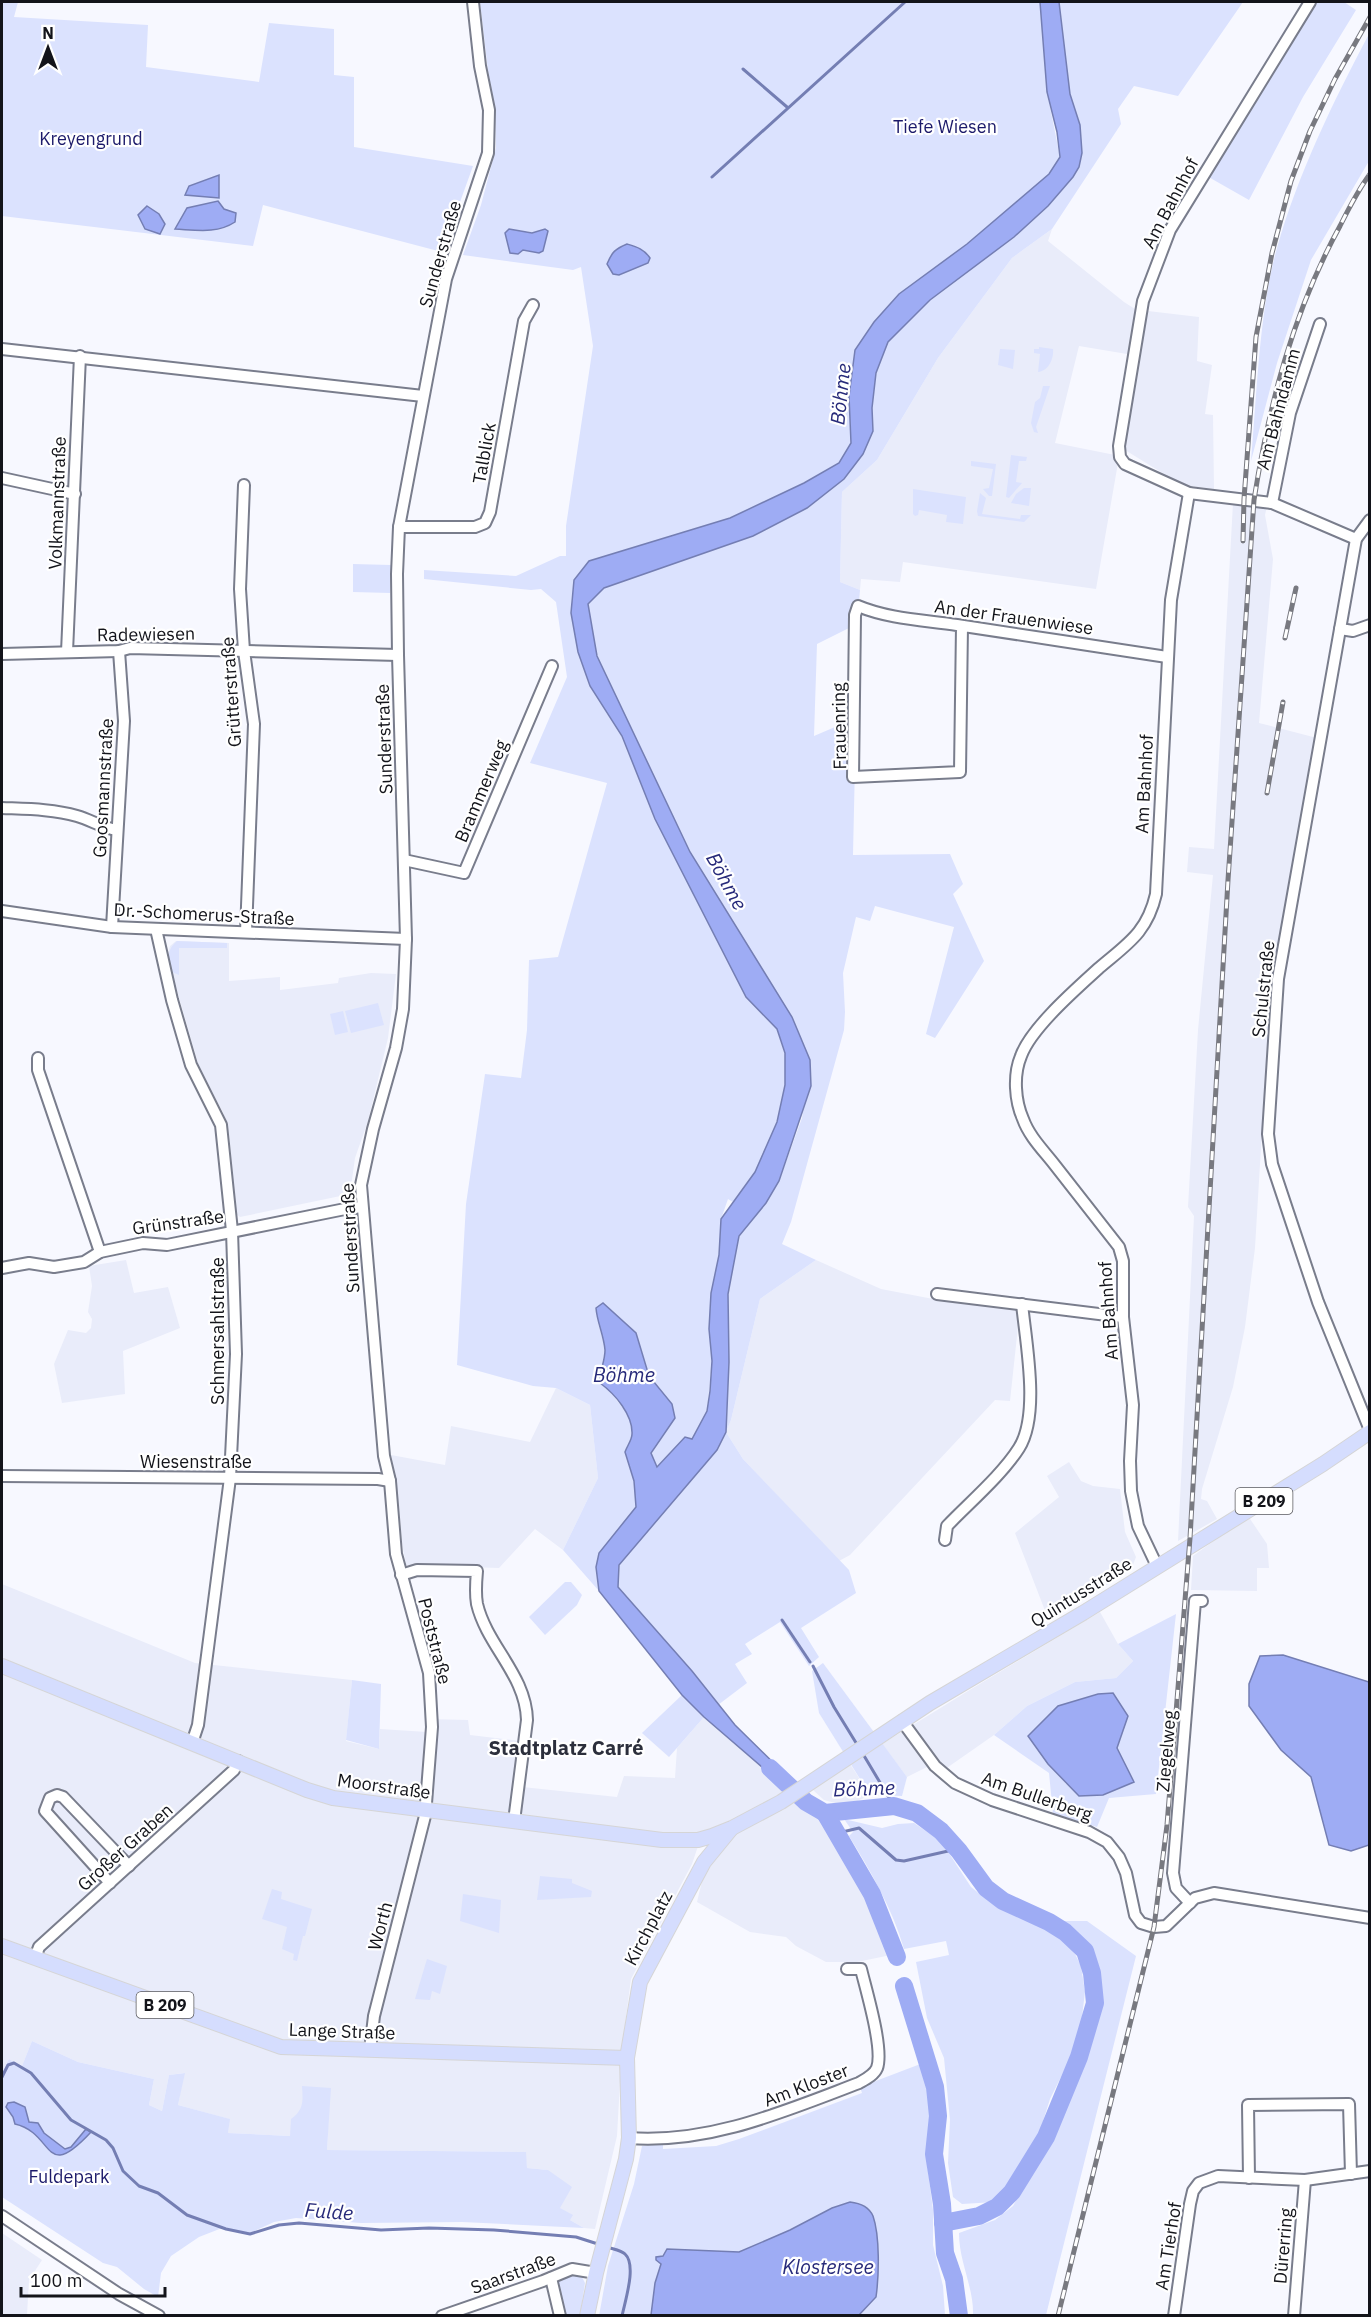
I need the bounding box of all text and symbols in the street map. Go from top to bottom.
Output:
north arrow [18,18,78,78]
text: N [42,23,54,43]
park label: Tiefe Wiesen [893,115,997,138]
park label: Kreyengrund [39,127,143,150]
street label: Am Bahnhof [1137,154,1204,252]
street label: Sunderstraße [414,198,466,310]
street label: Am Bahndamm [1251,346,1305,472]
water label: Böhme [823,362,857,426]
street label: Talblick [467,420,501,485]
street label: Volkmannstraße [43,436,71,570]
street label: An der Frauenwiese [933,594,1095,640]
street label: Radewiesen [97,622,195,646]
street label: Grütterstraße [216,636,246,748]
street label: Frauenring [827,682,851,770]
street label: Sunderstraße [371,683,397,795]
street label: Goosmannstraße [88,718,118,858]
street label: Am Bahnhof [1130,734,1158,834]
street label: Brammerweg [449,736,513,846]
water label: Böhme [700,847,754,915]
street label: Dr.-Schomerus-Straße [113,898,295,930]
street label: Schulstraße [1246,939,1280,1039]
street label: Sunderstraße [336,1182,364,1294]
street label: Grünstraße [131,1204,225,1240]
street label: Schmersahlstraße [206,1257,229,1405]
street label: Am Bahnhof [1093,1260,1123,1361]
water label: Böhme [593,1361,655,1388]
street label: Wiesenstraße [140,1450,252,1473]
road number: B 209 [1236,1488,1292,1514]
street label: Quintusstraße [1026,1552,1136,1632]
street label: Poststraße [413,1595,457,1687]
street label: Ziegelweg [1151,1709,1181,1793]
district label: Stadtplatz Carré [488,1734,644,1761]
street label: Am Bullerberg [979,1766,1096,1826]
street label: Moorstraße [336,1768,432,1804]
water label: Böhme [833,1773,895,1803]
street label: Großer Graben [73,1798,177,1896]
street label: Kirchplatz [619,1887,677,1969]
street label: Worth [363,1899,397,1953]
road number: B 209 [136,1992,194,2018]
street label: Lange Straße [288,2018,396,2044]
street label: Am Kloster [760,2058,852,2112]
park label: Fuldepark [28,2165,110,2188]
water label: Fulde [304,2196,354,2226]
street label: Am Tierhof [1150,2200,1186,2292]
street label: Dürerring [1268,2207,1298,2285]
street label: Saarstraße [467,2247,559,2299]
water label: Klostersee [782,2253,874,2280]
scale bar [21,2260,165,2298]
text: 100 m [30,2269,82,2292]

